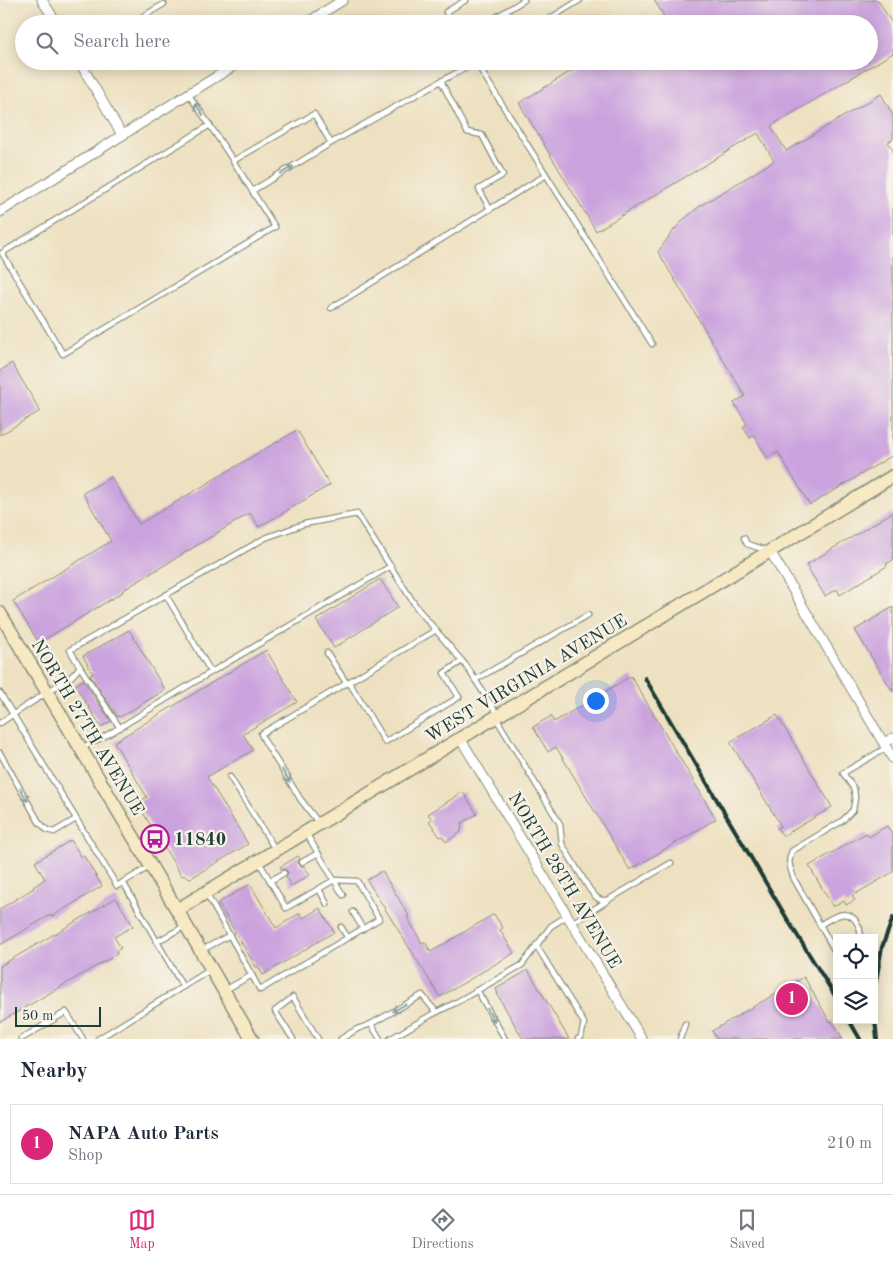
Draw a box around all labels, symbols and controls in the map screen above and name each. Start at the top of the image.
search box [15,15,878,70]
icon: search [33,29,61,57]
text: Search here [73,33,170,52]
one-way arrow [194,102,204,116]
one-way arrow [279,164,293,174]
street label: WEST VIRGINIA AVENUE [423,611,631,746]
street label: NORTH 27TH AVENUE [27,636,147,819]
your location [583,688,609,714]
one-way arrow [282,769,292,783]
one-way arrow [20,787,29,802]
street label: NORTH 28TH AVENUE [504,789,624,972]
bus stop icon: 11840 [140,824,170,854]
place label: 11840 [174,831,226,849]
map controls [833,934,878,1024]
button: locate [833,934,878,979]
button: layers [833,979,878,1024]
pin: 1 [776,980,808,1018]
one-way arrow [393,1003,407,1013]
scale bar [15,1004,101,1027]
one-way arrow [486,1007,496,1022]
text: 50 m [22,1009,53,1023]
text: Nearby [20,1061,88,1082]
text: NAPA Auto Parts [68,1125,219,1144]
text: 1 [32,1136,42,1152]
text: 210 m [827,1136,872,1152]
text: Shop [68,1148,103,1164]
tab: Map [128,1206,156,1253]
tab: Directions [412,1206,474,1253]
tab: Saved [729,1206,765,1253]

